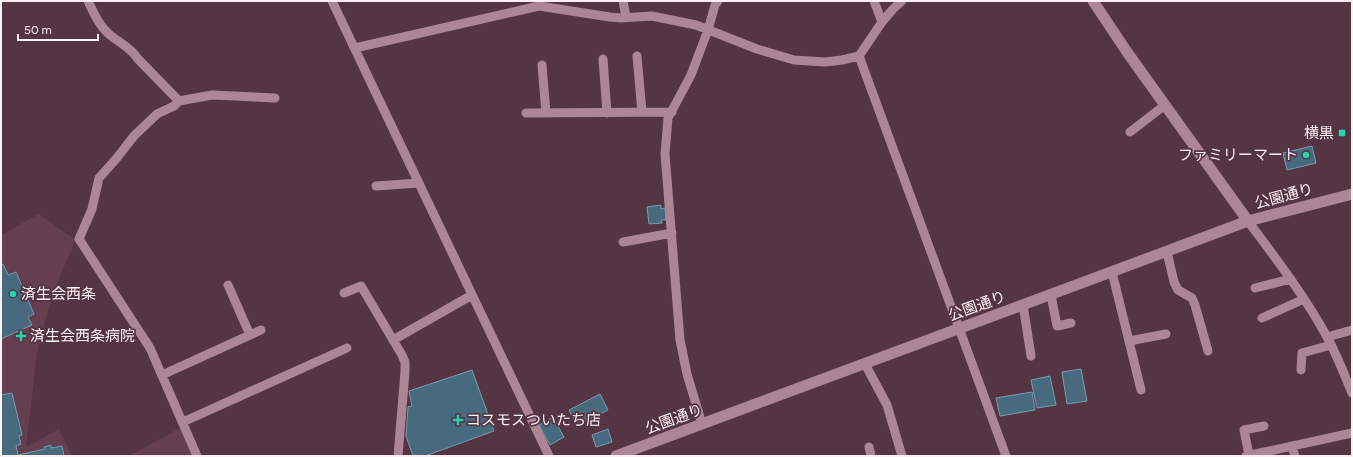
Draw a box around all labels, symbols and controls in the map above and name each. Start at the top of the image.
scale bar [18,16,98,42]
text: 50 m [24,23,52,37]
place label: 横黒 [1304,124,1334,142]
marker: 横黒 [1337,128,1347,138]
place label: ファミリーマート [1178,146,1298,164]
marker: ファミリーマート [1301,150,1311,160]
street label: 公園通り [1253,180,1315,212]
place label: 済生会西条 [21,285,96,303]
street label: 公園通り [946,287,1008,325]
marker: 済生会西条 [8,289,18,299]
place label: 済生会西条病院 [30,327,135,345]
marker: 済生会西条病院 [15,330,27,342]
street label: 公園通り [643,400,705,438]
place label: コスモスついたち店 [466,411,601,429]
marker: コスモスついたち店 [453,415,463,425]

